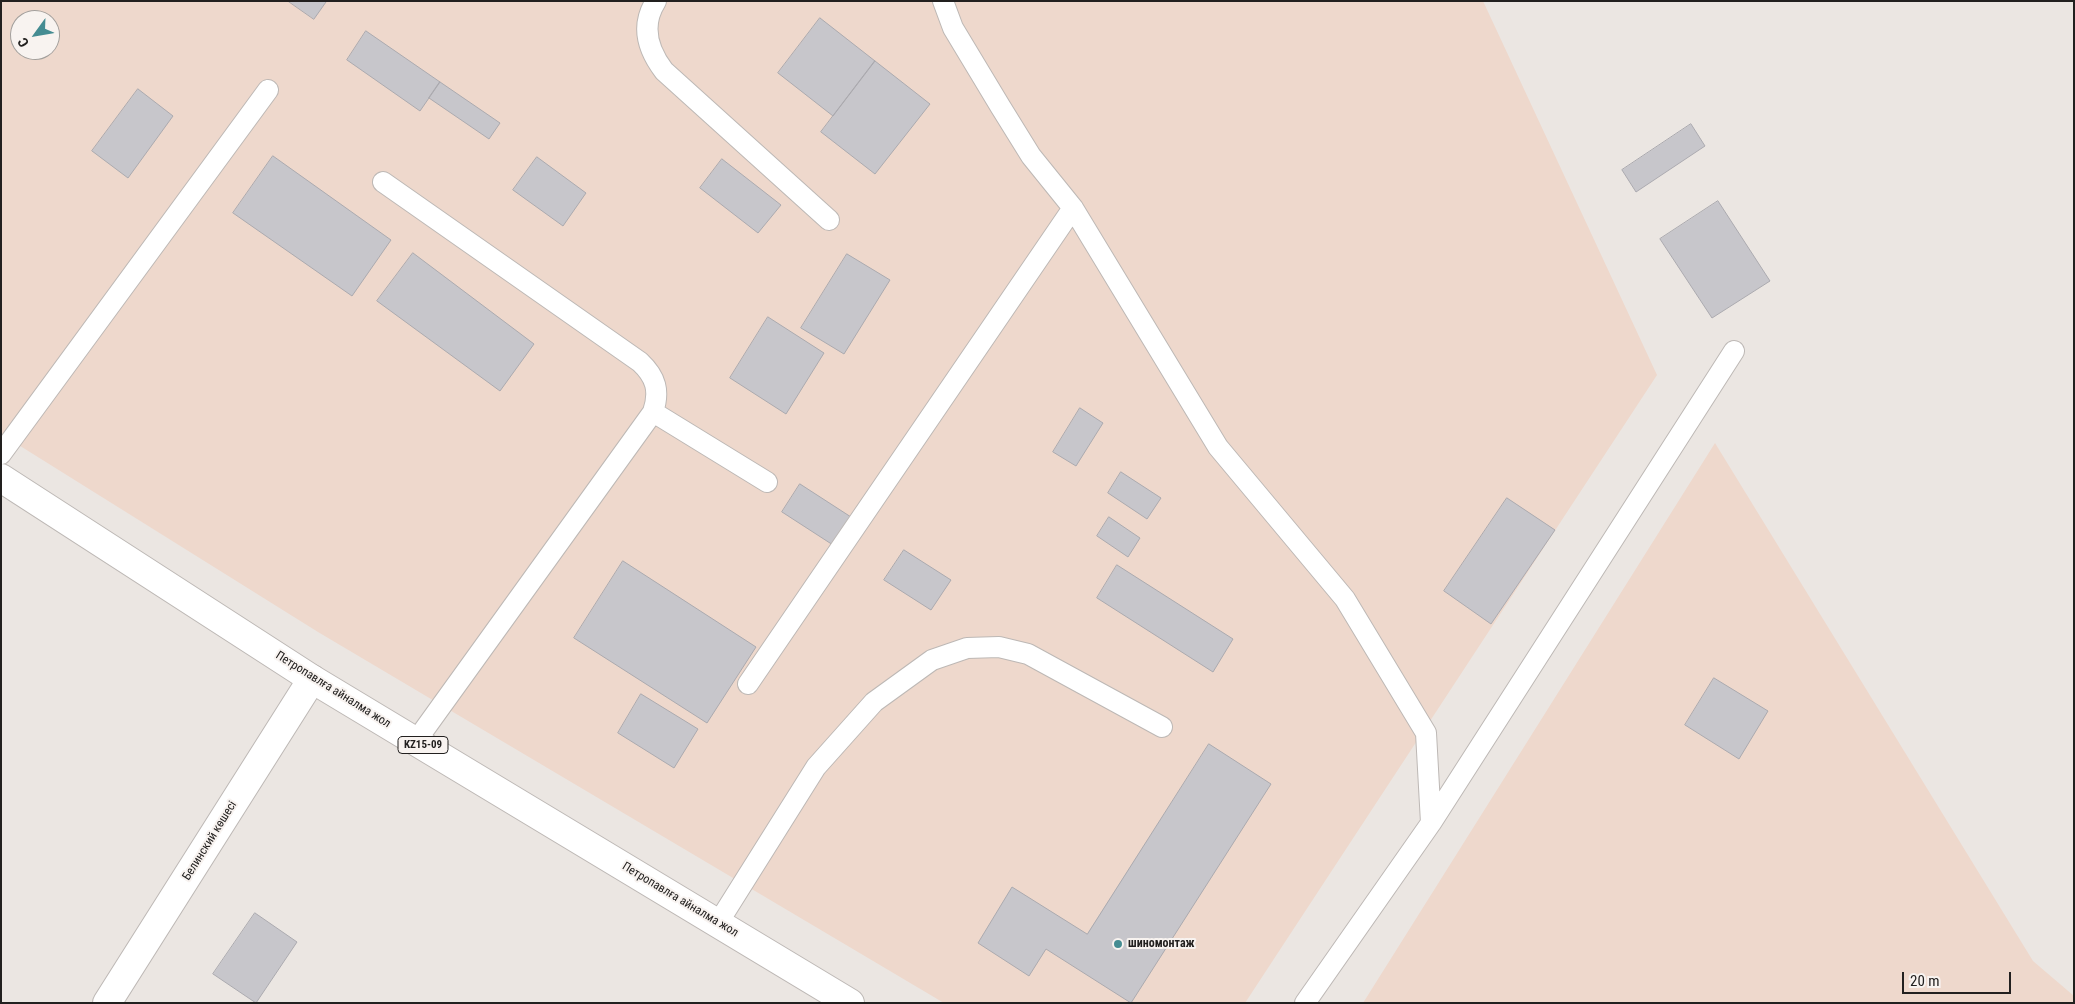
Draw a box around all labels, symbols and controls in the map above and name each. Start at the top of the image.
north arrow [10,10,60,60]
text: С [14,35,32,50]
street label: Петропавлға айналма жол [273,649,393,731]
road number: KZ15-09 [398,736,448,754]
street label: Белинский көшесі [180,799,240,883]
street label: Петропавлға айналма жол [619,860,741,940]
place label: шиномонтаж [1128,937,1195,951]
marker: шиномонтаж [1112,938,1124,950]
scale bar [1905,962,2014,994]
text: 20 m [1910,972,1940,990]

